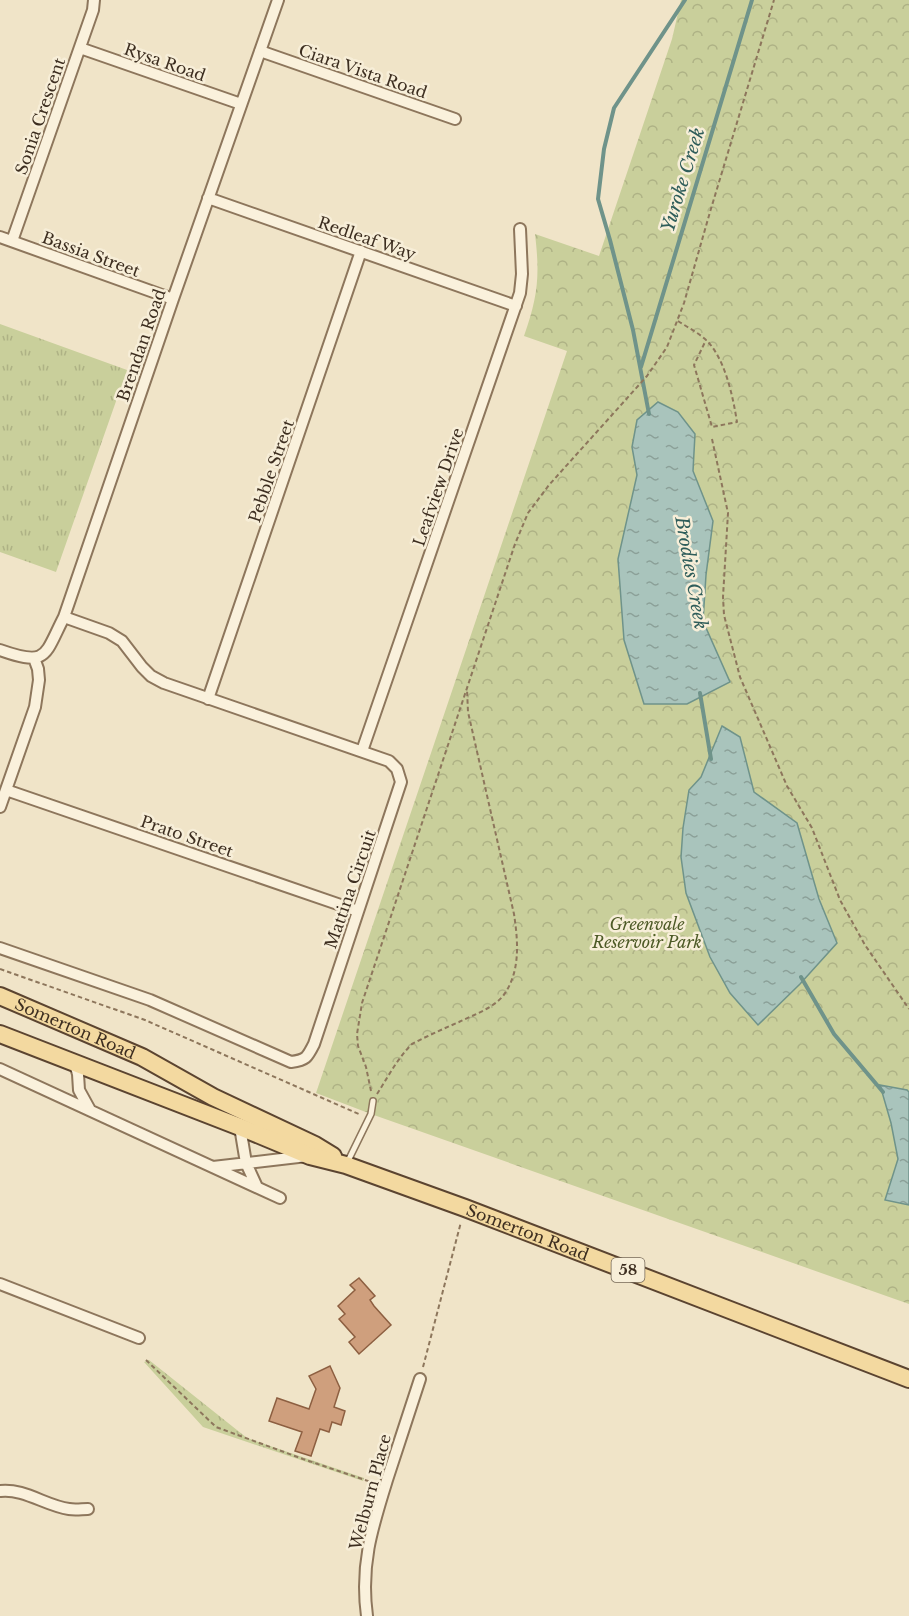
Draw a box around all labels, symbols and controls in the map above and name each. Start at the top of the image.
street label: Rysa Road [121,39,209,85]
street label: Ciara Vista Road [296,40,430,102]
street label: Sonia Crescent [11,55,69,177]
water label: Yuroke Creek [657,125,709,235]
street label: Redleaf Way [315,212,419,264]
street label: Bassia Street [39,227,143,281]
street label: Brendan Road [112,286,170,404]
street label: Pebble Street [244,417,298,525]
street label: Leafview Drive [408,425,468,549]
water label: Brodies Creek [670,514,712,631]
street label: Prato Street [138,811,236,861]
street label: Mattina Circuit [320,827,380,951]
park label: Greenvale Reservoir Park [591,914,702,952]
street label: Somerton Road [12,994,139,1063]
street label: Somerton Road [464,1200,592,1265]
road number: 58 [612,1258,644,1282]
street label: Welburn Place [345,1432,395,1553]

